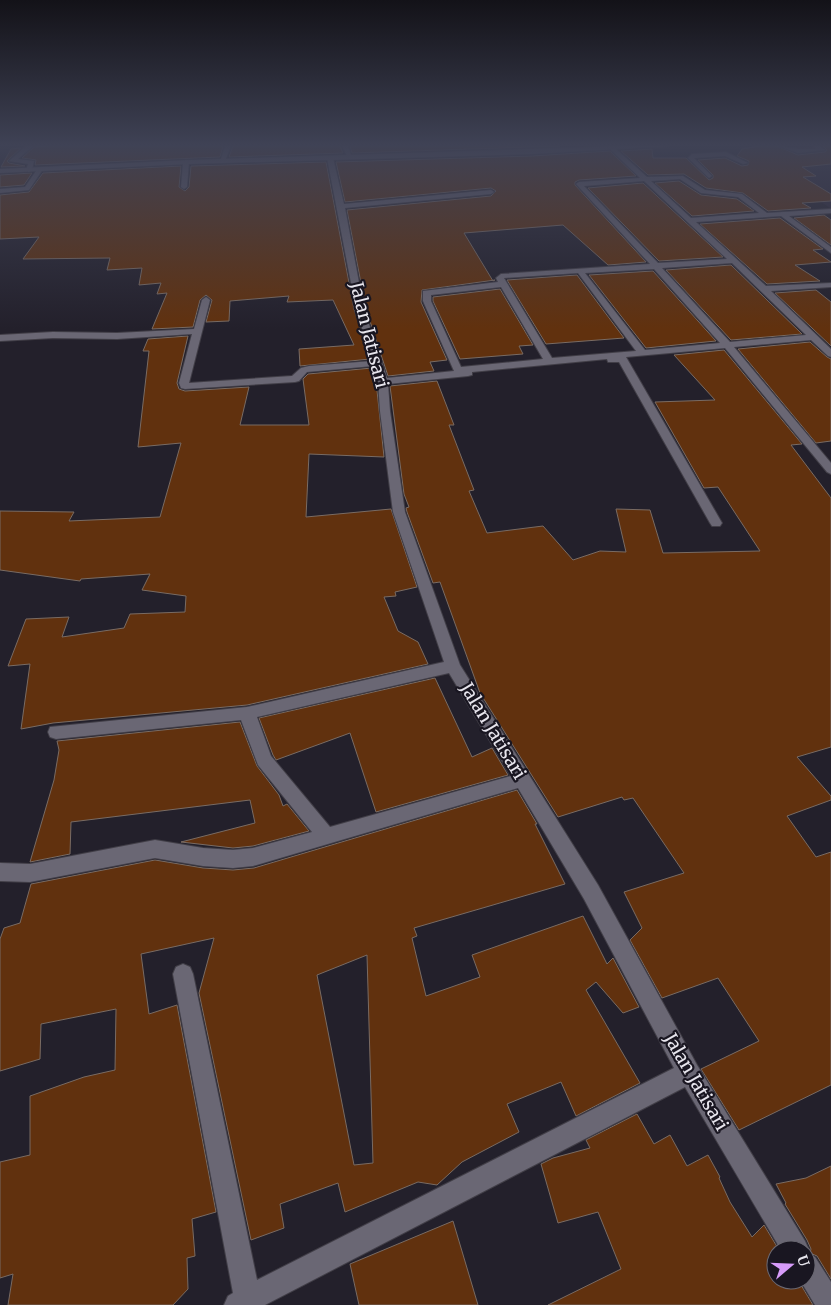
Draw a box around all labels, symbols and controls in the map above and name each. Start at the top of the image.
street label: Jalan Jatisari [345,278,394,391]
street label: Jalan Jatisari [455,677,531,783]
street label: Jalan Jatisari [659,1028,734,1135]
north arrow [766,1240,816,1290]
text: U [793,1253,814,1269]

